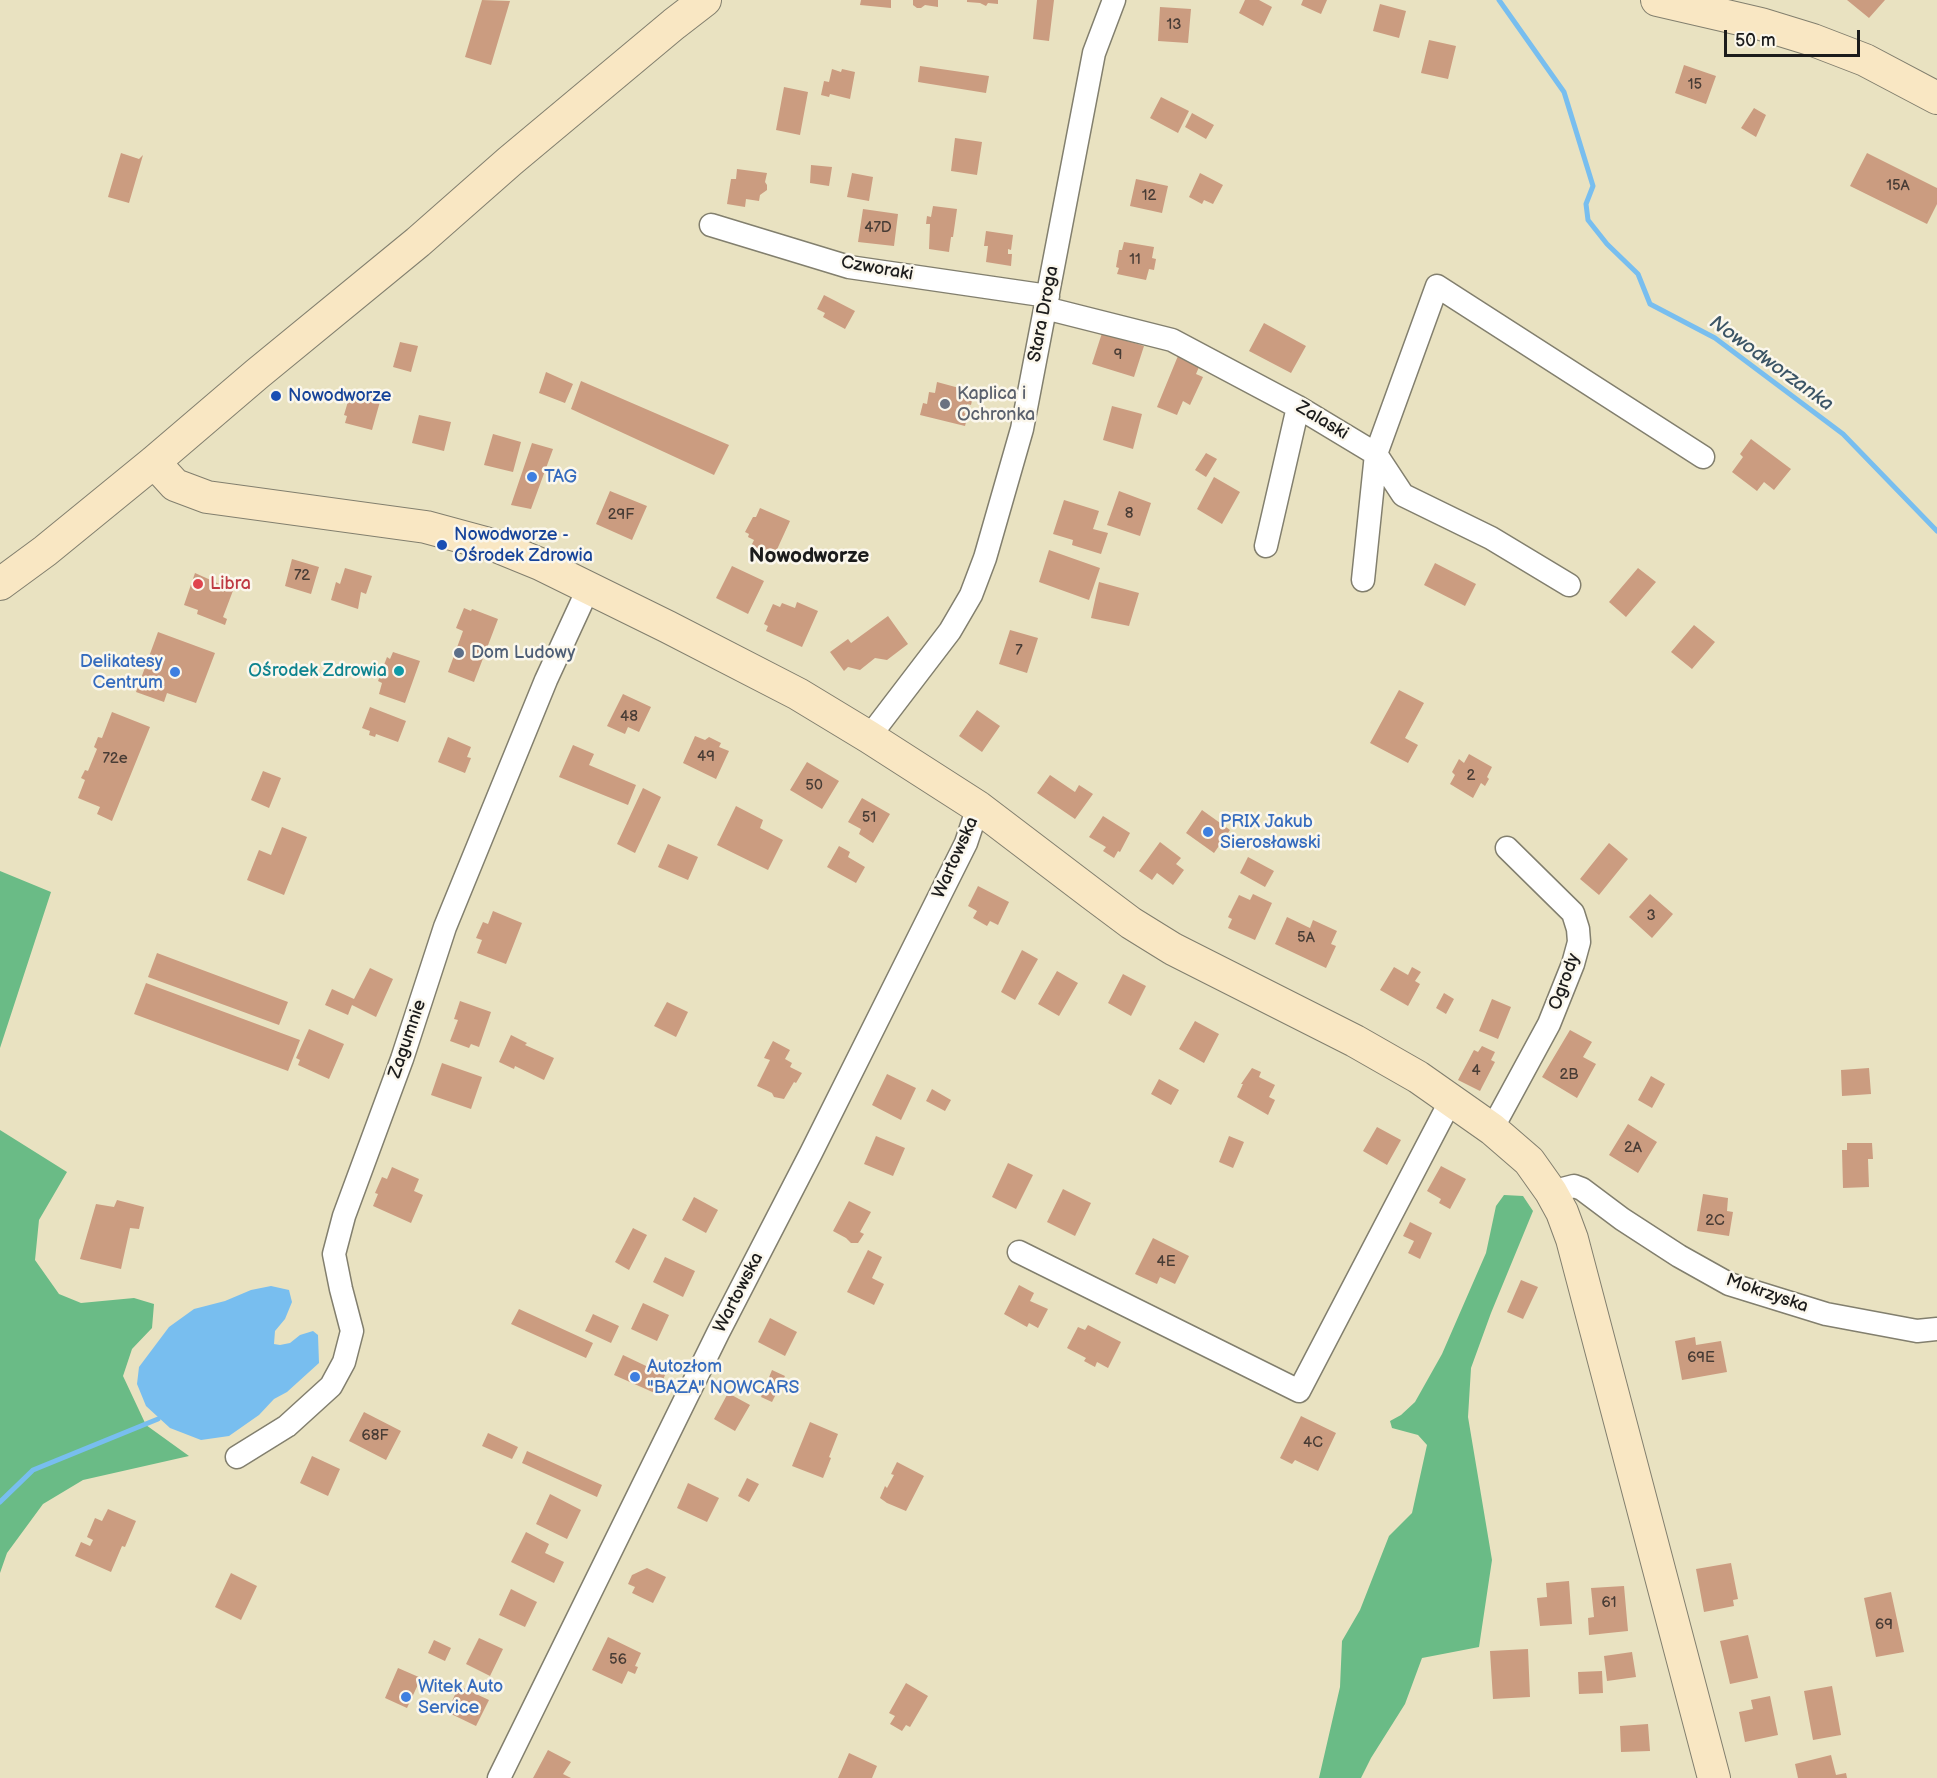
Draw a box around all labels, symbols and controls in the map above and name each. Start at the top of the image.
house number: 13 [1166,16,1182,34]
scale bar [1727,18,1864,56]
text: 50 m [1735,30,1776,51]
house number: 15 [1688,76,1702,94]
house number: 15A [1886,177,1910,195]
house number: 12 [1142,187,1156,205]
house number: 47D [864,219,892,237]
house number: 11 [1129,251,1141,269]
street label: Czworaki [839,252,915,286]
street label: Stara Droga [1024,264,1064,364]
water label: Nowodworzanka [1704,311,1838,417]
house number: 9 [1114,346,1122,364]
place label: Kaplica i Ochronka [957,383,1035,426]
place label: Nowodworze [288,385,391,407]
marker: Nowodworze [269,389,283,403]
marker: Kaplica i Ochronka [938,397,952,411]
street label: Zalaski [1292,397,1352,445]
place label: TAG [544,466,577,488]
marker: TAG [525,470,539,484]
house number: 8 [1125,505,1133,523]
house number: 29F [608,506,634,524]
place label: Nowodworze - Ośrodek Zdrowia [454,524,593,566]
marker: Nowodworze - Ośrodek Zdrowia [435,538,449,552]
district label: Nowodworze [749,544,869,570]
house number: 72 [294,567,310,585]
place label: Libra [210,573,251,595]
marker: Libra [191,577,205,591]
place label: Dom Ludowy [471,642,575,664]
house number: 7 [1015,642,1023,660]
marker: Dom Ludowy [452,646,466,660]
place label: Delikatesy Centrum [80,651,163,694]
place label: Ośrodek Zdrowia [248,660,387,682]
marker: Ośrodek Zdrowia [392,664,406,678]
marker: Delikatesy Centrum [168,665,182,679]
house number: 48 [620,708,638,726]
house number: 49 [697,748,715,766]
house number: 72e [102,750,128,768]
house number: 2 [1467,767,1475,785]
house number: 50 [805,777,823,795]
house number: 51 [862,809,876,827]
place label: PRIX Jakub Sierosławski [1220,811,1321,854]
street label: Wartowska [928,814,984,902]
marker: PRIX Jakub Sierosławski [1201,825,1215,839]
house number: 3 [1646,907,1656,925]
house number: 5A [1297,929,1315,947]
street label: Ogrody [1545,951,1585,1013]
street label: Zagumnie [385,997,431,1081]
house number: 4 [1471,1062,1481,1080]
house number: 2B [1559,1066,1579,1084]
house number: 2A [1624,1139,1642,1157]
house number: 2C [1705,1212,1725,1230]
street label: Wartowska [710,1249,768,1337]
house number: 4E [1156,1253,1176,1271]
street label: Mokrzyska [1723,1270,1811,1318]
house number: 69E [1687,1349,1715,1367]
place label: Autozłom "BAZA" NOWCARS [647,1356,799,1398]
marker: Autozłom "BAZA" NOWCARS [628,1370,642,1384]
house number: 68F [362,1427,388,1445]
house number: 4C [1303,1434,1323,1452]
house number: 61 [1602,1594,1616,1612]
house number: 69 [1875,1616,1893,1634]
house number: 56 [609,1651,627,1669]
place label: Witek Auto Service [418,1676,503,1718]
marker: Witek Auto Service [399,1690,413,1704]

